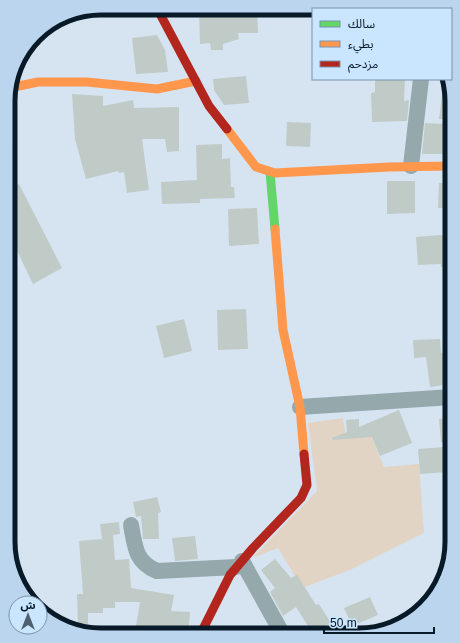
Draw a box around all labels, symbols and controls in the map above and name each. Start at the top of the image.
legend [312,8,452,80]
text: سالك [348,17,375,31]
text: بطيء [348,37,374,54]
text: مزدحم [348,57,378,73]
north arrow [8,595,48,635]
text: ش [20,599,36,612]
scale bar [324,609,434,635]
text: 50 m [330,616,357,630]

